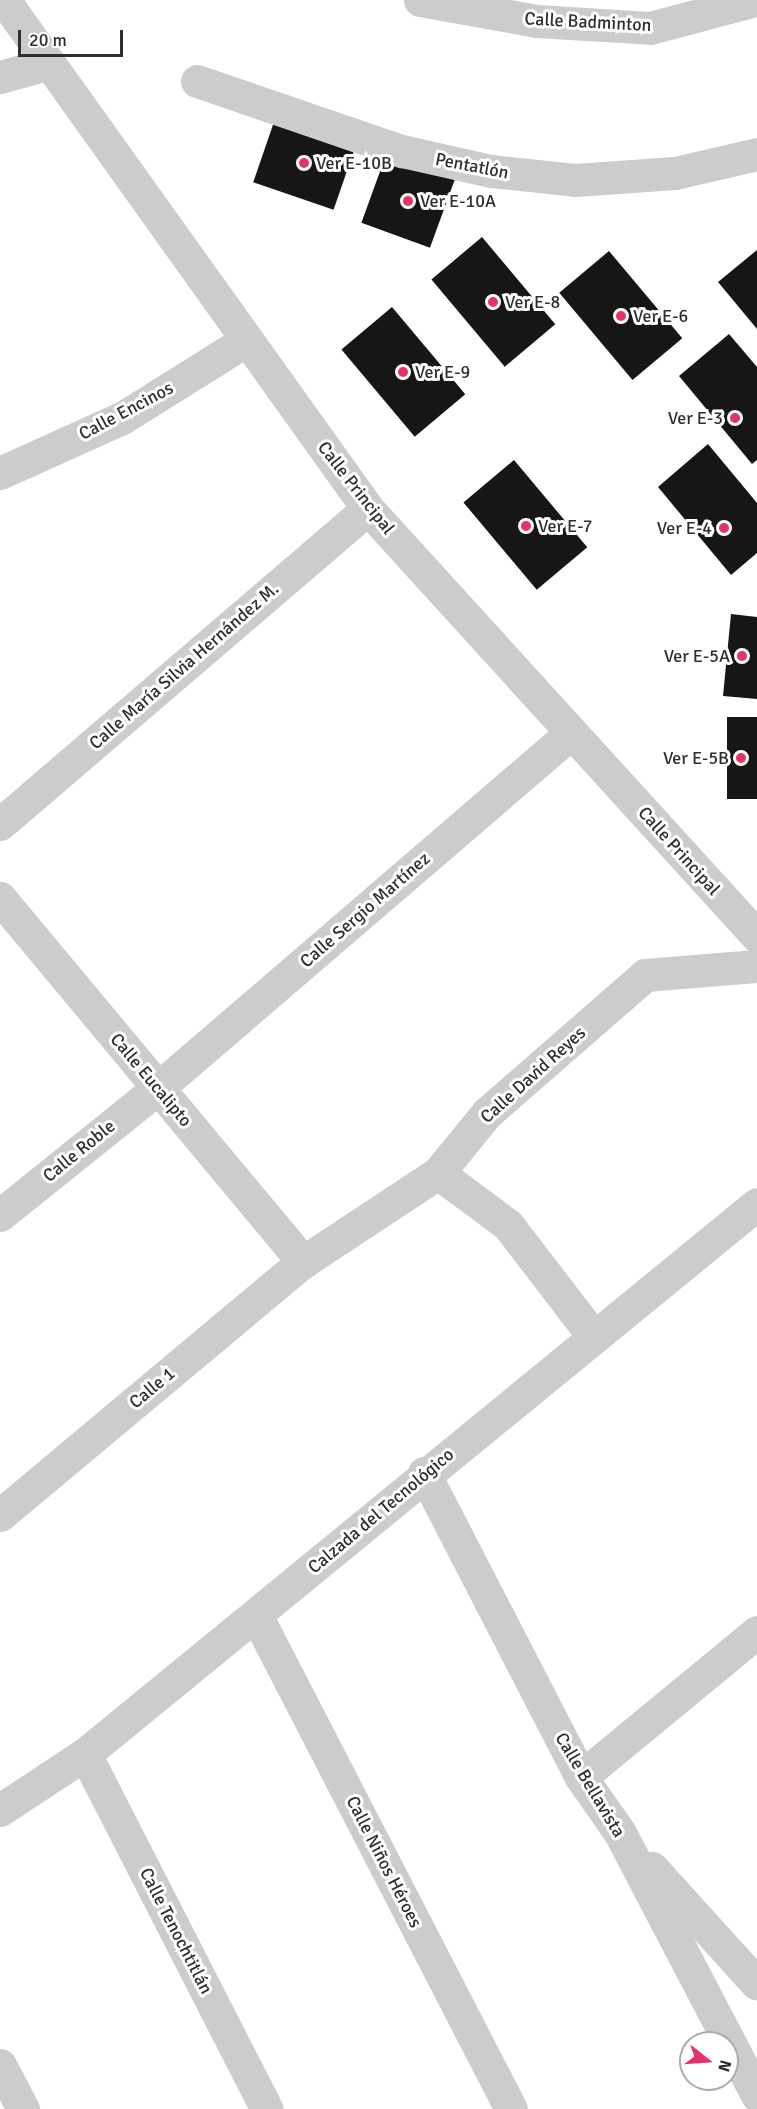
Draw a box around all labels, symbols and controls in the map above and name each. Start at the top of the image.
street label: Calle Badminton [524,8,652,36]
scale bar [21,18,126,56]
text: 20 m [29,29,67,51]
street label: Pentatlón [433,148,511,184]
place label: Ver E-10B [316,152,392,174]
marker: Ver E-10B [297,156,311,170]
place label: Ver E-10A [420,190,496,212]
marker: Ver E-10A [401,194,415,208]
place label: Ver E-8 [505,291,560,313]
marker: Ver E-8 [486,295,500,309]
place label: Ver E-6 [633,305,688,327]
marker: Ver E-6 [614,309,628,323]
place label: Ver E-9 [415,361,470,383]
marker: Ver E-9 [396,365,410,379]
street label: Calle Encinos [75,377,177,445]
place label: Ver E-3 [668,407,723,429]
marker: Ver E-3 [728,411,742,425]
street label: Calle Principal [313,437,399,539]
place label: Ver E-7 [538,515,592,537]
place label: Ver E-4 [657,517,712,539]
marker: Ver E-7 [519,519,533,533]
marker: Ver E-4 [717,521,731,535]
street label: Calle María Silvia Hernández M. [85,578,283,754]
place label: Ver E-5A [664,645,730,667]
marker: Ver E-5A [735,649,749,663]
place label: Ver E-5B [663,747,729,769]
marker: Ver E-5B [734,751,748,765]
street label: Calle Principal [633,802,725,900]
street label: Calle Sergio Martínez [296,848,434,972]
street label: Calle David Reyes [476,1022,590,1128]
street label: Calle Eucalipto [106,1029,196,1131]
street label: Calle Roble [39,1115,119,1187]
street label: Calle 1 [125,1363,179,1413]
street label: Calzada del Tecnológico [304,1444,458,1578]
street label: Calle Bellavista [550,1729,630,1841]
street label: Calle Niños Héroes [342,1793,426,1931]
street label: Calle Tenochtitlán [135,1864,217,1998]
north arrow [679,2031,739,2091]
text: N [713,2057,735,2074]

